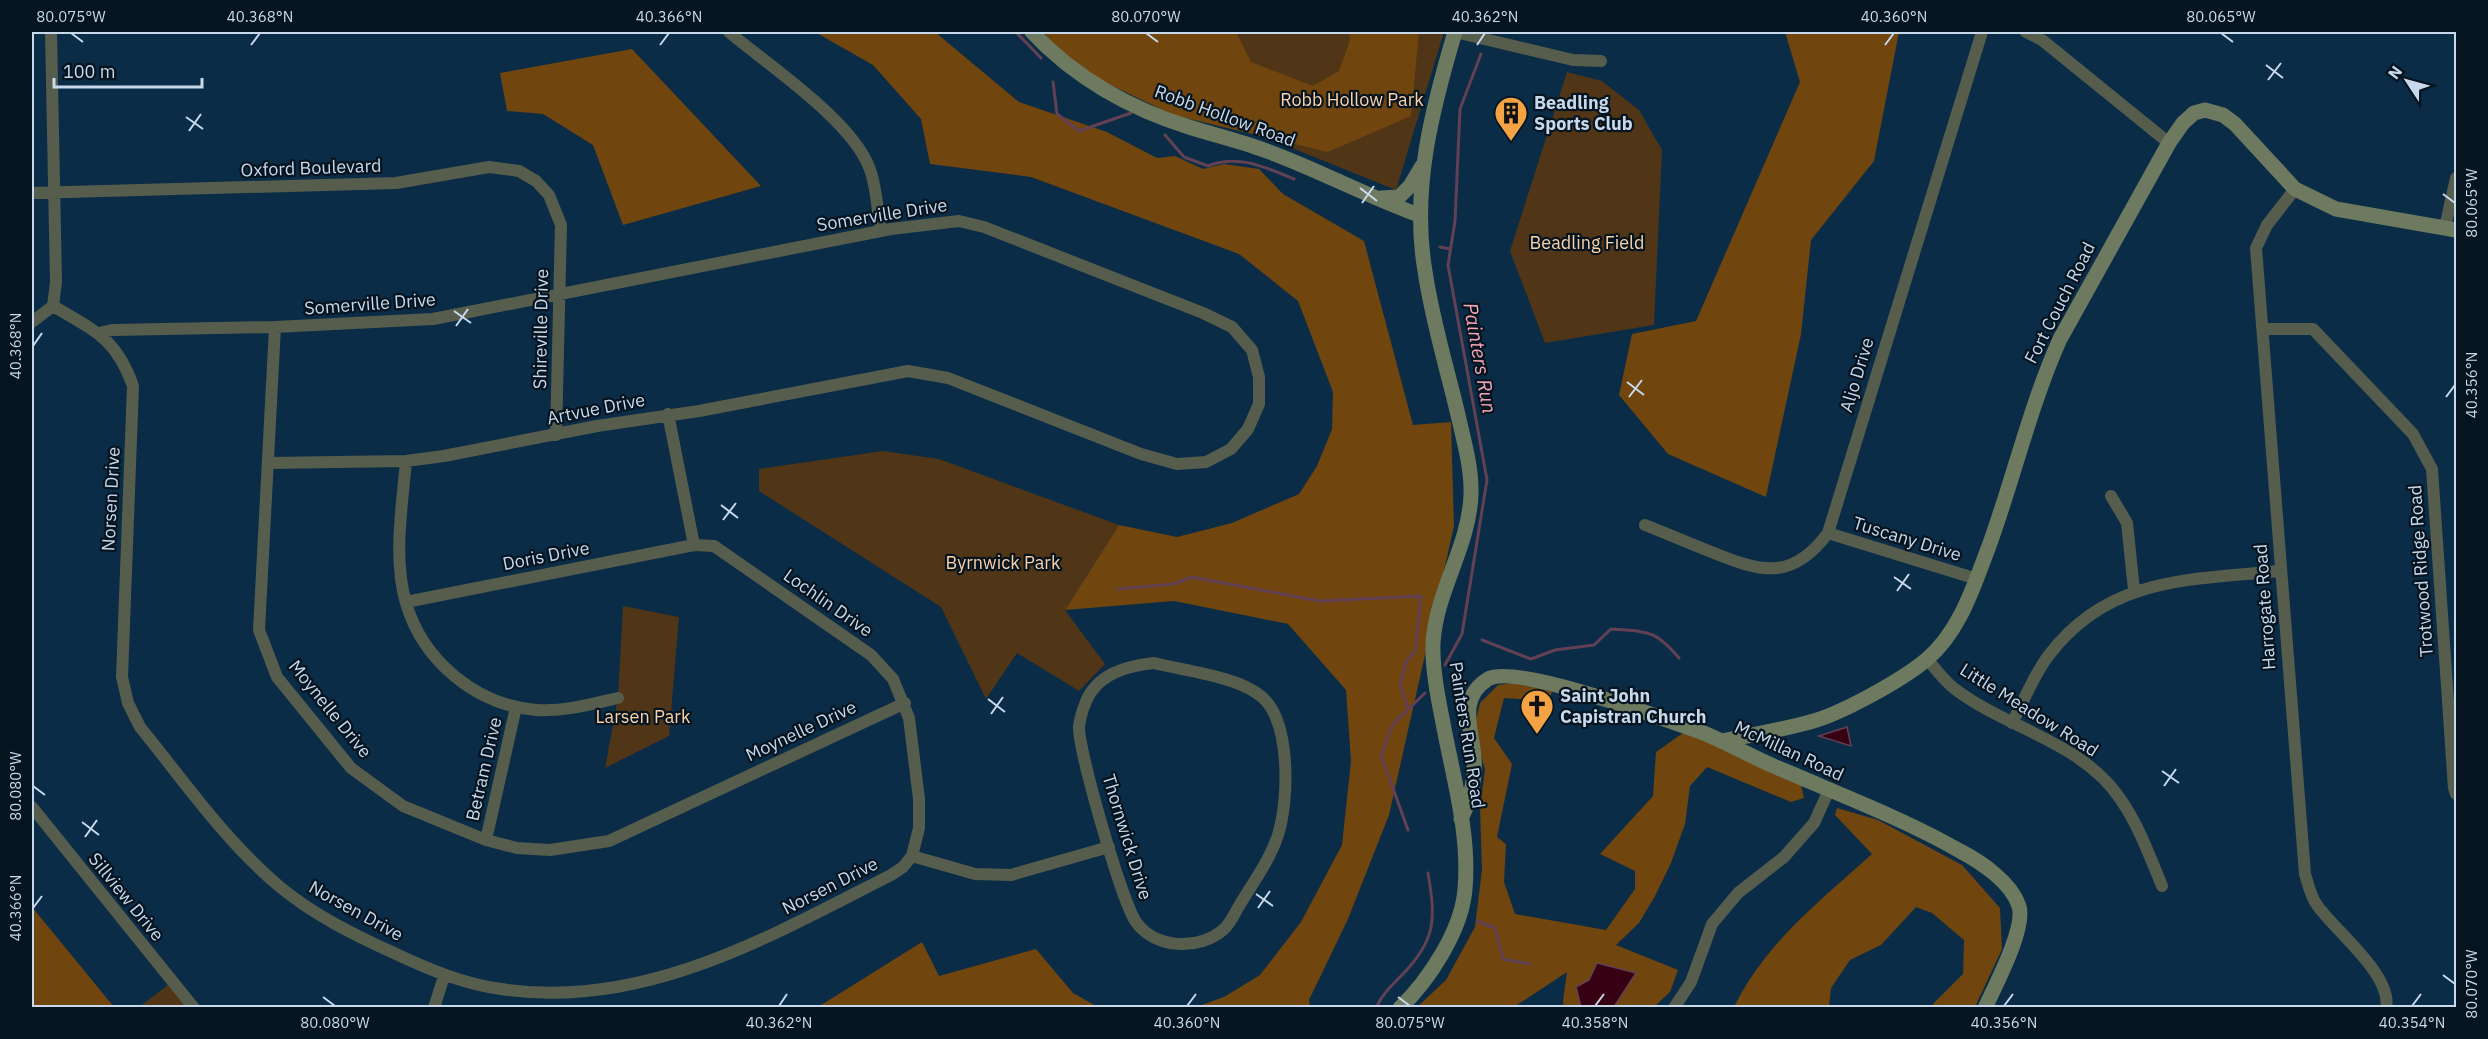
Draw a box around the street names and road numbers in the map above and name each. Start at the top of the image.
street label: Robb Hollow Road [1152,79,1299,152]
street label: Oxford Boulevard [240,154,382,181]
street label: Somerville Drive [815,193,949,236]
street label: Fort Couch Road [2019,238,2100,367]
street label: Shireville Drive [528,268,553,389]
street label: Somerville Drive [303,287,437,320]
street label: Aljo Drive [1834,335,1879,415]
street label: Artvue Drive [545,388,647,429]
street label: Norsen Drive [96,446,125,552]
street label: Trotwood Ridge Road [2403,484,2438,658]
street label: Tuscany Drive [1850,511,1964,566]
street label: Doris Drive [500,536,591,575]
street label: Harrogate Road [2249,543,2280,671]
street label: Lochlin Drive [779,563,878,642]
street label: Moynelle Drive [284,655,377,762]
street label: Little Meadow Road [1956,658,2103,761]
street label: Painters Run Road [1445,660,1490,810]
street label: Moynelle Drive [742,695,860,766]
street label: Betram Drive [460,715,507,823]
street label: McMillan Road [1731,715,1848,786]
street label: Thornwick Drive [1097,771,1158,903]
street label: Sillview Drive [84,848,169,946]
street label: Norsen Drive [778,852,882,919]
street label: Norsen Drive [305,875,408,946]

